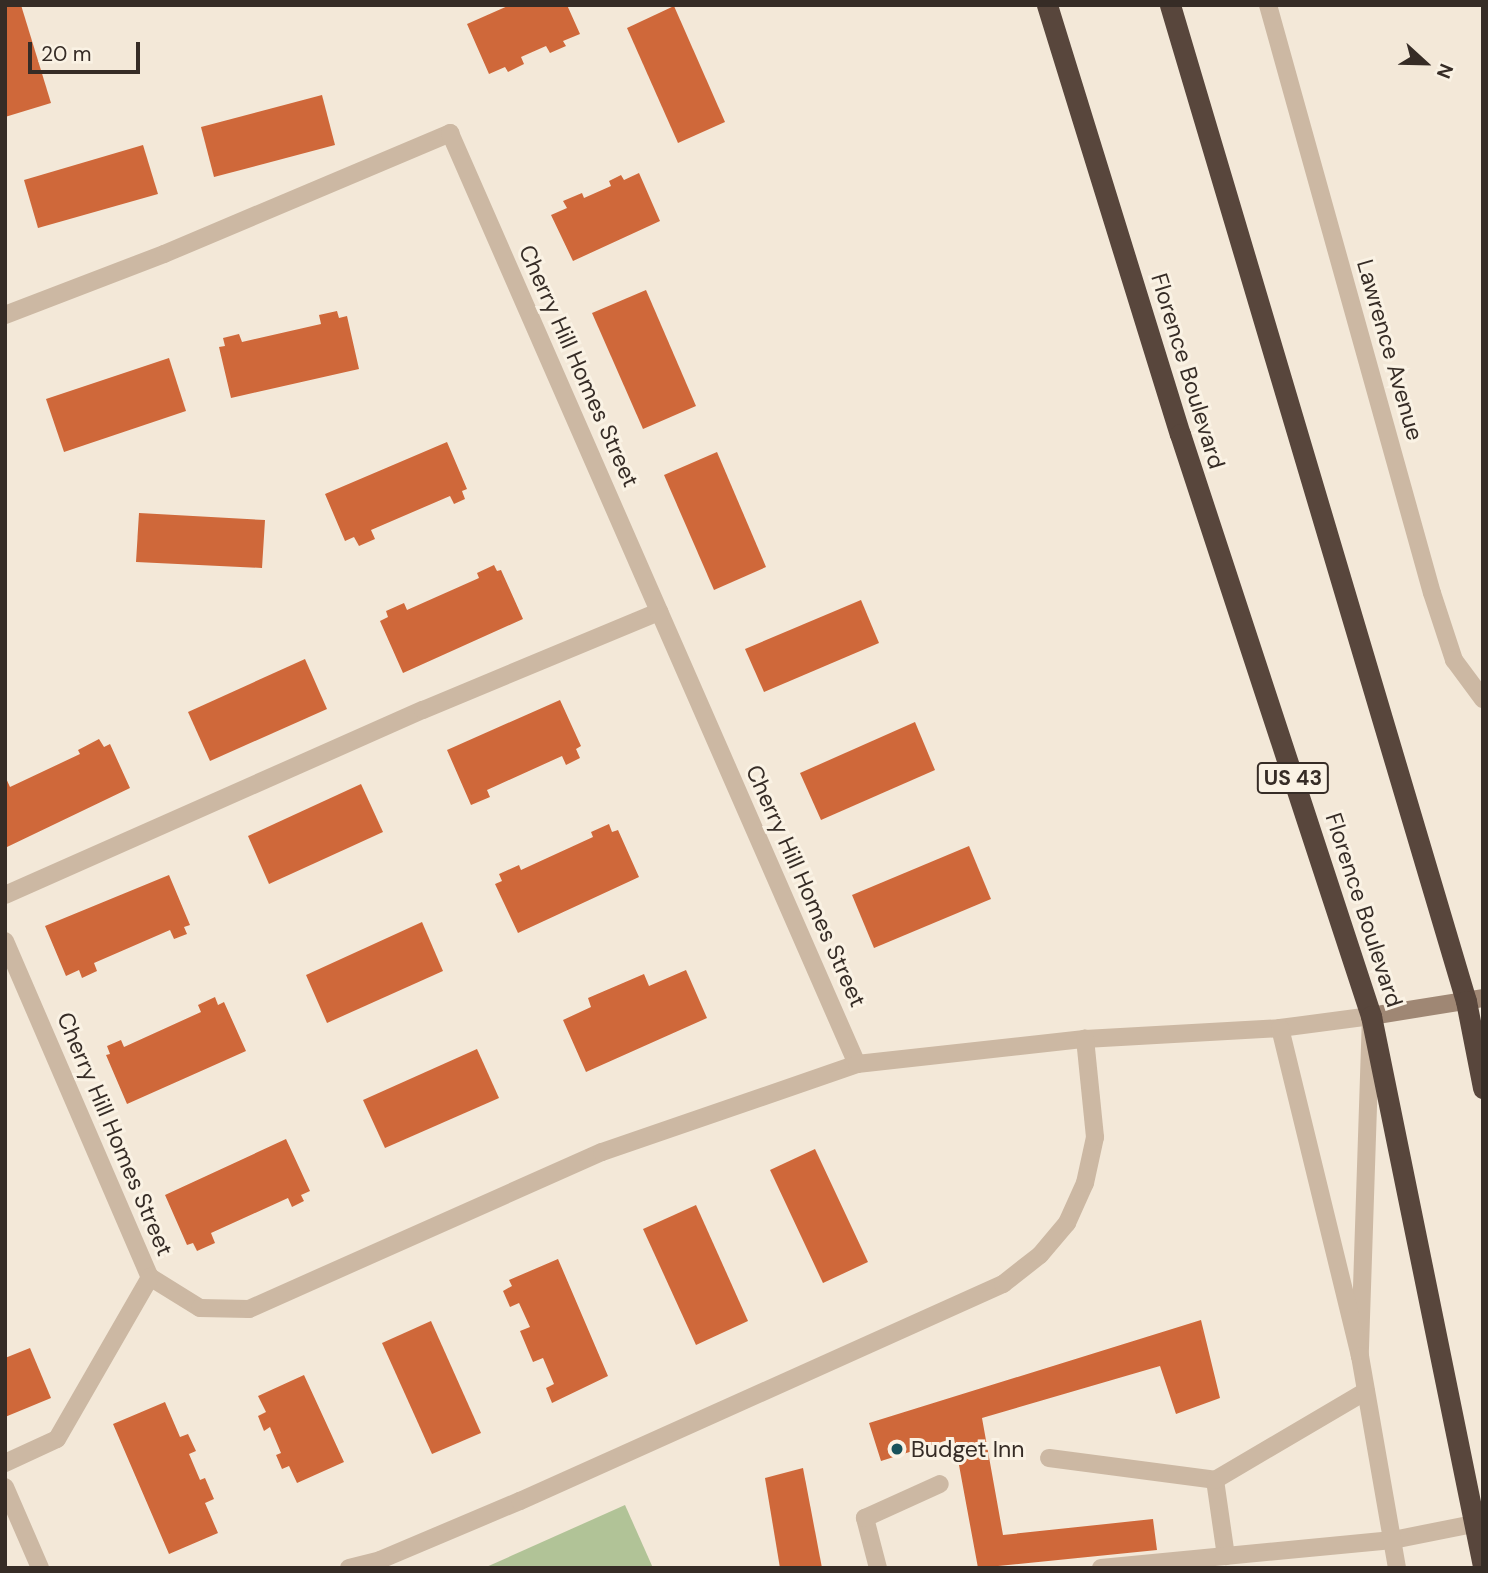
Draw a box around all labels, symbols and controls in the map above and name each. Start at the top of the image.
scale bar [32,28,144,72]
north arrow [1390,28,1460,98]
text: 20 m [41,40,92,68]
text: N [1431,60,1459,82]
street label: Cherry Hill Homes Street [513,241,645,491]
street label: Lawrence Avenue [1351,256,1429,444]
street label: Florence Boulevard [1145,270,1231,472]
road number: US 43 [1256,760,1330,796]
street label: Cherry Hill Homes Street [740,761,872,1011]
street label: Florence Boulevard [1320,809,1408,1011]
street label: Cherry Hill Homes Street [51,1008,179,1260]
place label: Budget Inn [911,1435,1024,1463]
marker: Budget Inn [889,1441,905,1457]

